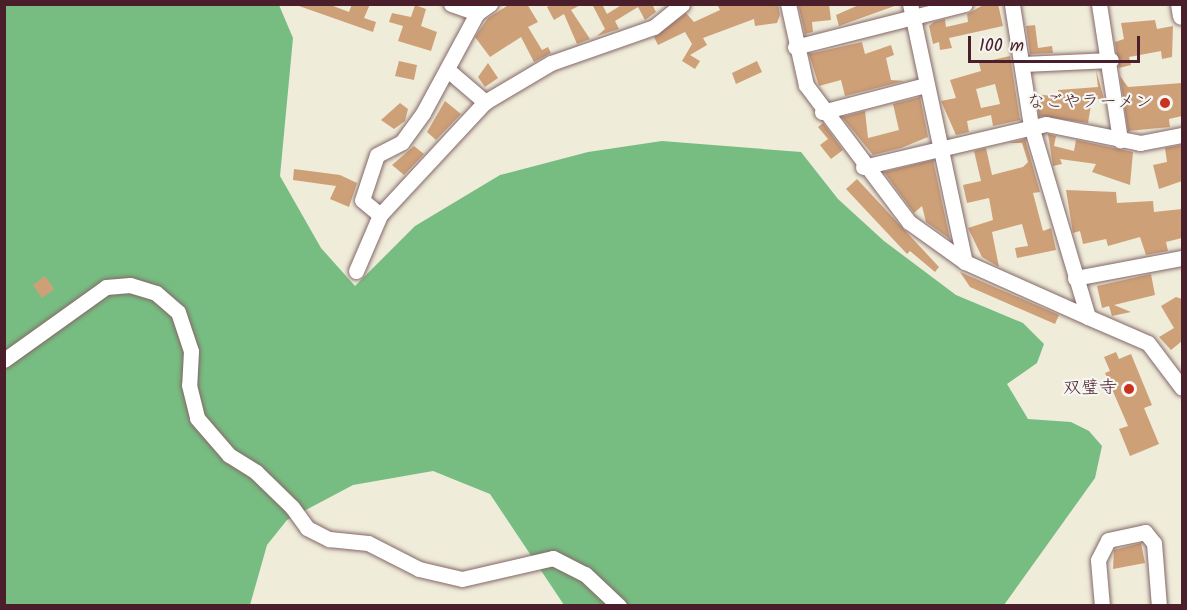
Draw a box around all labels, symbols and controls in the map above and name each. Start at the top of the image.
scale bar [971,24,1144,62]
text: 100 m [979,32,1024,61]
place label: なごやラーメン [1027,92,1153,114]
marker: なごやラーメン [1158,96,1172,110]
place label: 双璧寺 [1063,378,1117,400]
marker: 双璧寺 [1122,382,1136,396]

